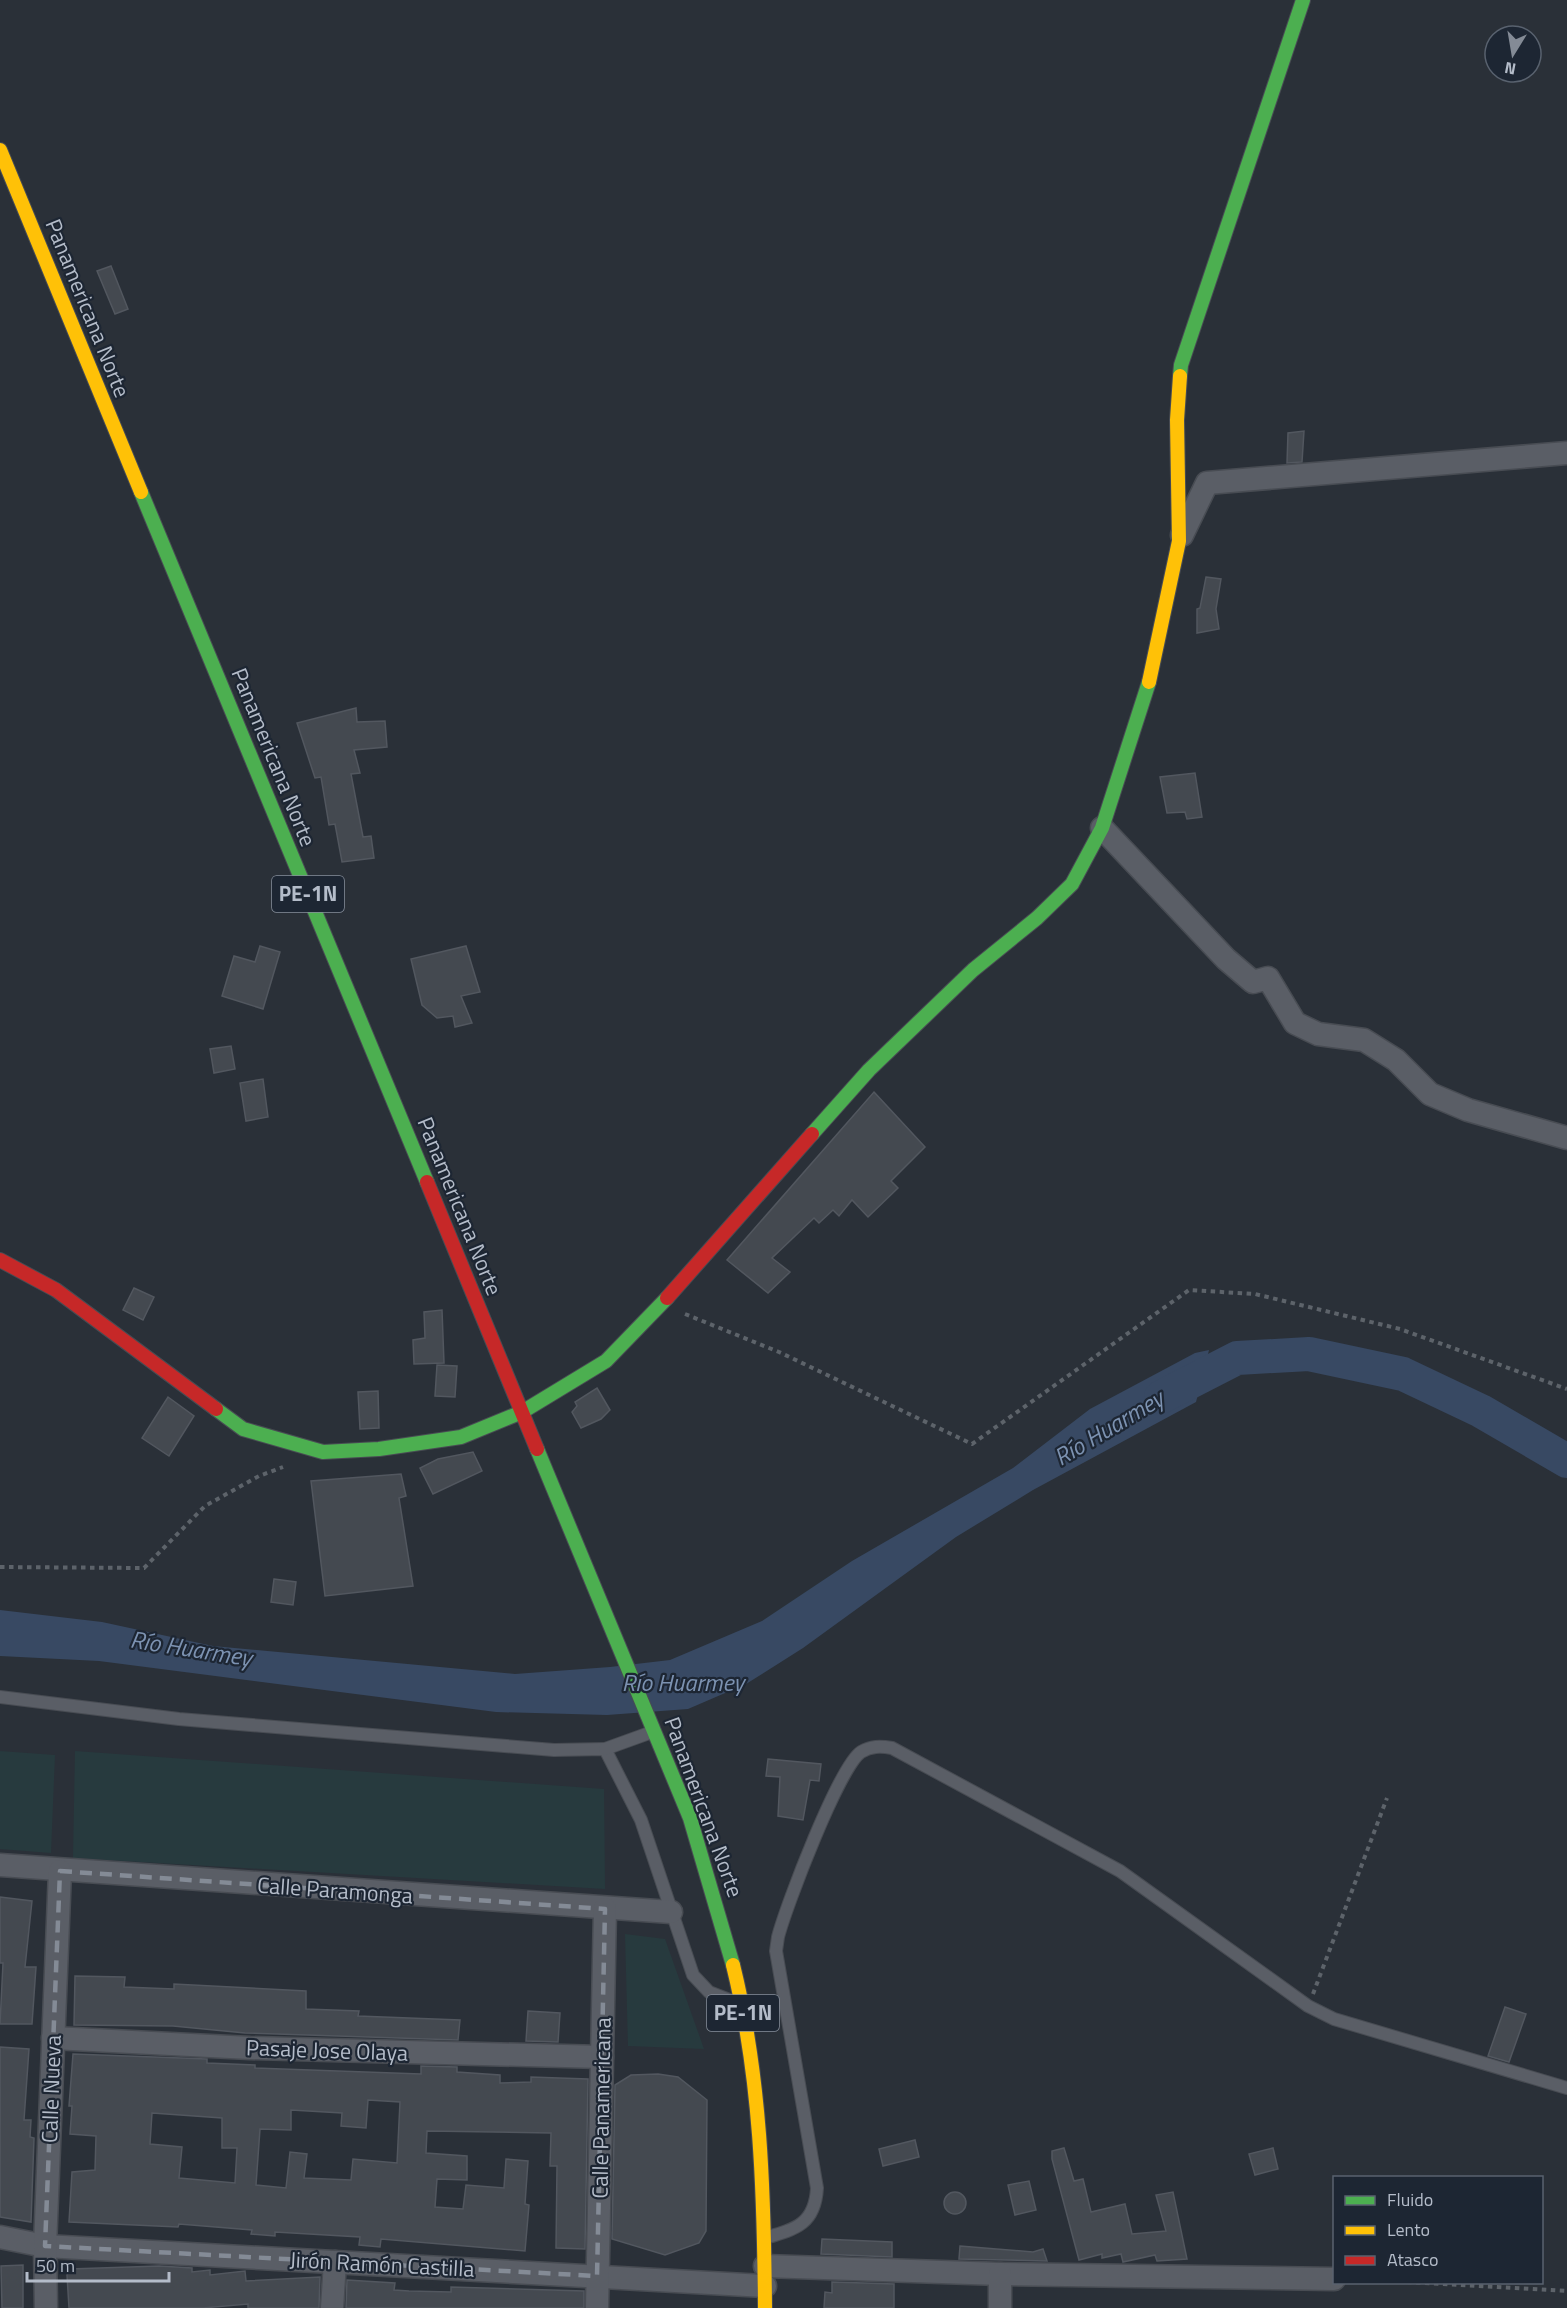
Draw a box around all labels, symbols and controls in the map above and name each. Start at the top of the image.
north arrow [1483,24,1543,84]
text: N [1502,56,1518,82]
street label: Panamericana Norte [37,214,139,402]
street label: Panamericana Norte [223,663,325,851]
road number: PE-1N [272,876,344,912]
street label: Panamericana Norte [409,1112,511,1300]
water label: Río Huarmey [1047,1379,1173,1474]
water label: Río Huarmey [128,1621,258,1676]
water label: Río Huarmey [622,1664,747,1700]
street label: Panamericana Norte [656,1712,752,1902]
street label: Calle Paramonga [256,1868,414,1912]
road number: PE-1N [707,1995,779,2031]
street label: Calle Panamericana [582,2017,620,2199]
street label: Pasaje Jose Olaya [245,2030,409,2070]
street label: Calle Nueva [32,2034,70,2144]
legend [1333,2176,1543,2284]
text: Fluido [1387,2186,1433,2213]
text: Lento [1387,2216,1430,2243]
street label: Jirón Ramón Castilla [289,2242,475,2286]
scale bar [27,2245,170,2283]
text: Atasco [1387,2246,1438,2273]
text: 50 m [36,2252,75,2279]

